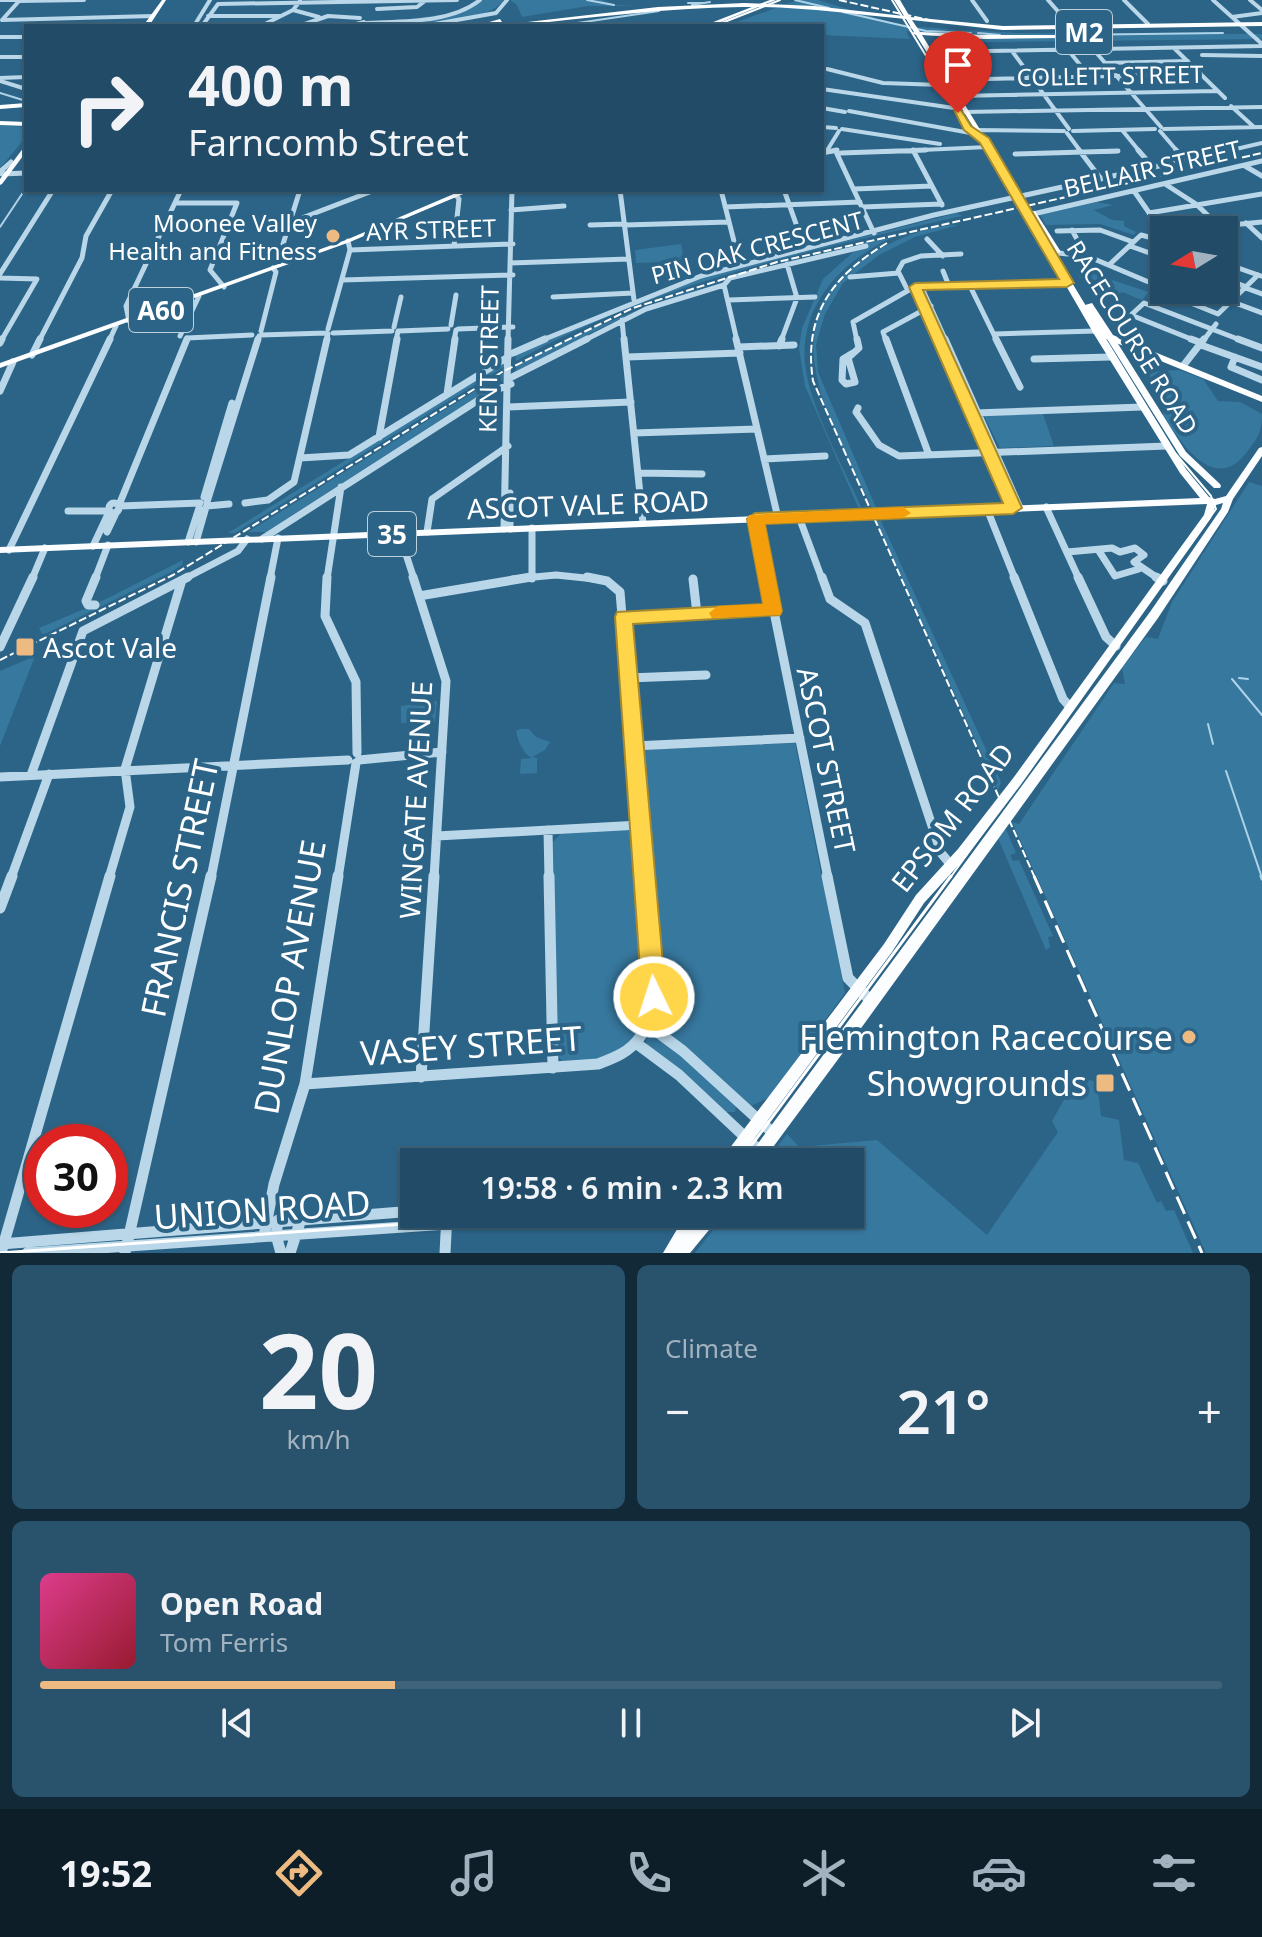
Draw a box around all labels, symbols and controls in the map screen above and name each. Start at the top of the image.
road number: M2 [1056,10,1112,54]
pin [924,31,992,113]
icon: arrive [936,43,980,87]
text: 400 m [188,46,353,122]
icon: right [56,56,160,160]
street label: COLLETT STREET [1016,57,1204,93]
text: Farncomb Street [188,118,469,167]
street label: BELLAIR STREET [1060,132,1244,204]
street label: PIN OAK CRESCENT [647,203,867,291]
place label: Moonee Valley Health and Fitness [108,206,318,267]
street label: AYR STREET [365,210,497,248]
north arrow [1150,216,1238,304]
map controls [1150,216,1238,304]
marker: Moonee Valley Health and Fitness [324,227,342,245]
street label: RACECOURSE ROAD [1060,234,1206,440]
street label: KENT STREET [470,284,506,433]
road number: A60 [129,288,193,332]
street label: ASCOT VALE ROAD [466,481,710,527]
road number: 35 [368,512,416,556]
place label: Ascot Vale [43,628,177,666]
marker: Ascot Vale [14,636,36,658]
street label: ASCOT STREET [789,663,865,857]
street label: WINGATE AVENUE [390,680,440,920]
street label: EPSOM ROAD [882,735,1022,899]
street label: FRANCIS STREET [129,755,229,1021]
street label: DUNLOP AVENUE [242,836,336,1118]
position arrow [612,955,696,1039]
street label: VASEY STREET [359,1014,583,1076]
place label: Flemington Racecourse [799,1014,1173,1060]
marker: Flemington Racecourse [1180,1028,1198,1046]
place label: Showgrounds [867,1060,1087,1106]
marker: Showgrounds [1094,1072,1116,1094]
speed limit sign: 30 [24,1124,128,1228]
text: 19:58 · 6 min · 2.3 km [481,1167,783,1208]
street label: UNION ROAD [152,1178,372,1240]
text: 20 [259,1298,378,1439]
text: Climate [665,1330,758,1366]
text: 21° [896,1370,991,1452]
text: − [665,1381,690,1441]
text: + [1197,1381,1222,1441]
text: km/h [287,1421,350,1457]
text: Open Road [160,1583,323,1624]
text: Tom Ferris [160,1624,288,1660]
icon: previous [215,1701,259,1745]
icon: pause [609,1701,653,1745]
icon: next [1003,1701,1047,1745]
icon: directions [271,1845,327,1901]
icon: music [446,1845,502,1901]
icon: phone [621,1845,677,1901]
icon: climate [796,1845,852,1901]
icon: car [971,1845,1027,1901]
icon: filters [1146,1845,1202,1901]
text: 19:52 [60,1849,152,1898]

